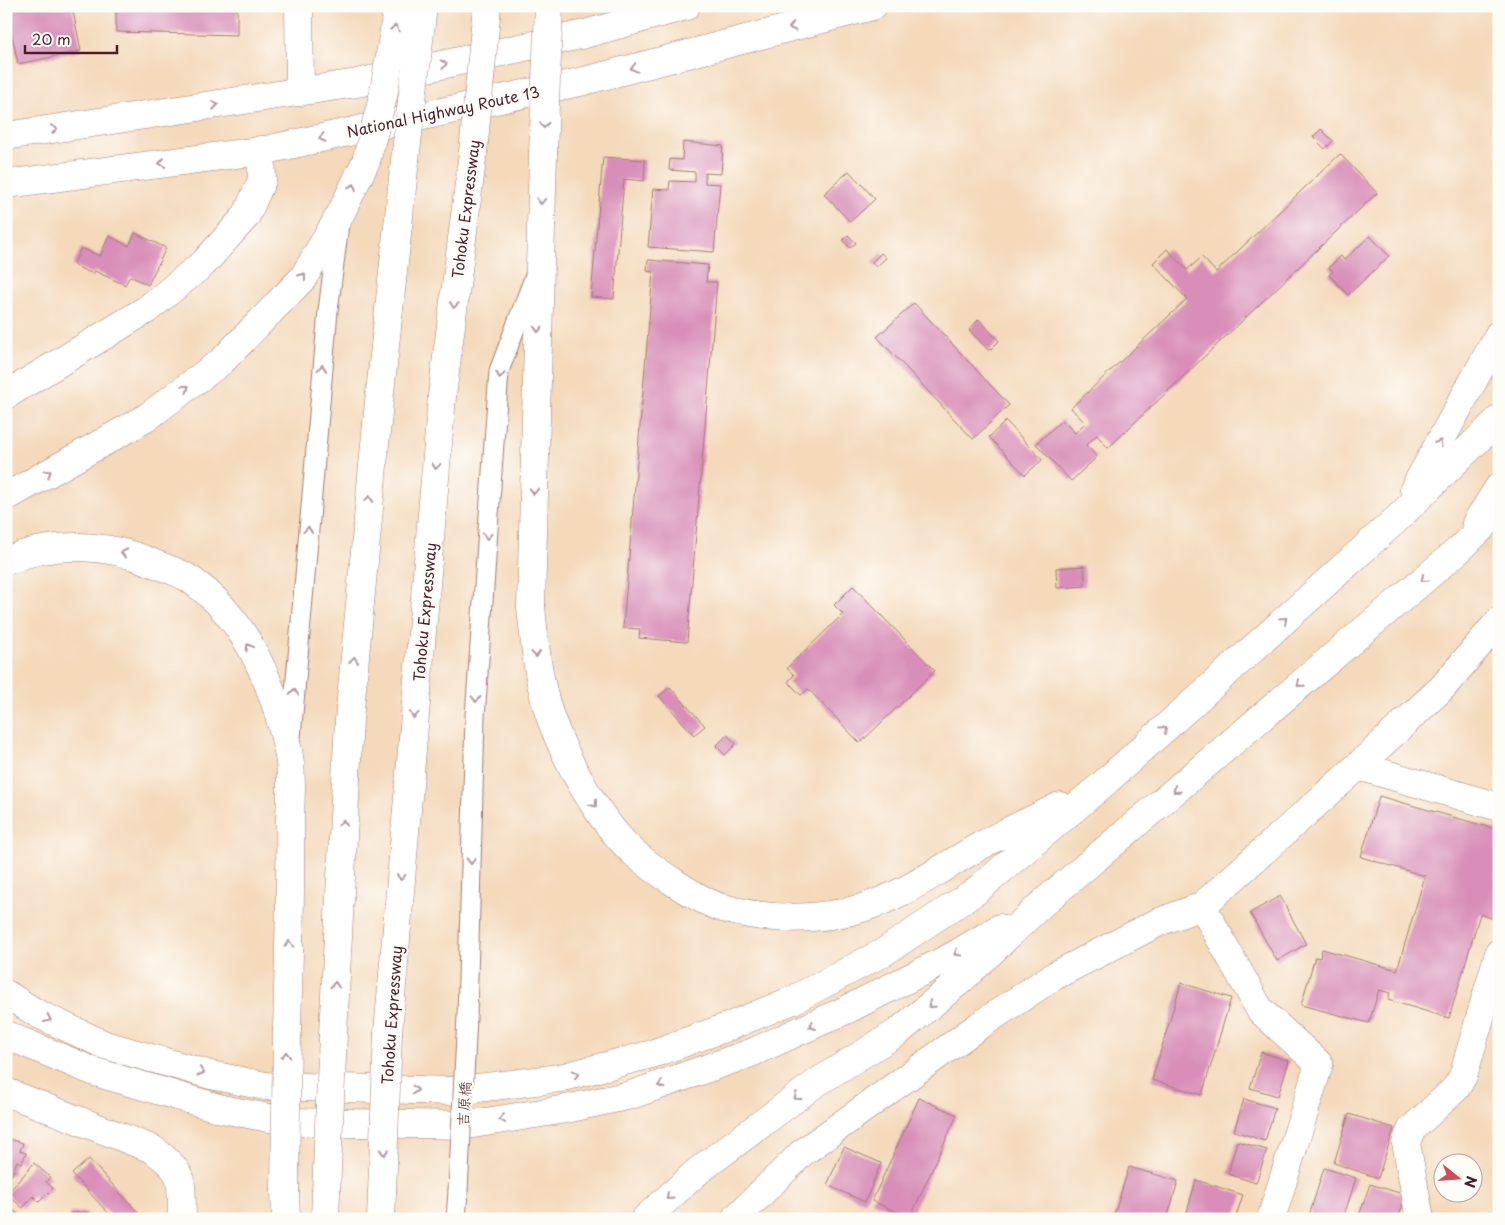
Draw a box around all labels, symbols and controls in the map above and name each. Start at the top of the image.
one-way arrow [787,21,796,32]
scale bar [25,22,118,54]
one-way arrow [389,23,399,32]
text: 20 m [32,27,71,50]
one-way arrow [440,59,448,70]
one-way arrow [630,62,639,73]
street label: National Highway Route 13 [345,79,542,143]
one-way arrow [211,100,220,110]
one-way arrow [539,122,549,129]
one-way arrow [51,124,59,135]
one-way arrow [318,132,326,142]
street label: Tohoku Expressway [445,139,485,279]
one-way arrow [157,157,165,168]
one-way arrow [347,183,357,192]
one-way arrow [536,198,547,206]
one-way arrow [297,272,306,281]
one-way arrow [449,301,460,309]
one-way arrow [532,325,543,333]
one-way arrow [317,364,328,372]
one-way arrow [495,370,505,379]
one-way arrow [180,385,189,393]
one-way arrow [1433,440,1443,449]
one-way arrow [431,462,442,470]
one-way arrow [43,469,52,479]
one-way arrow [528,488,539,496]
one-way arrow [364,494,375,502]
one-way arrow [302,526,313,534]
one-way arrow [482,533,493,541]
street label: Tohoku Expressway [406,542,442,682]
one-way arrow [119,548,128,559]
one-way arrow [1420,573,1429,582]
one-way arrow [1279,617,1288,626]
one-way arrow [245,643,255,652]
one-way arrow [530,650,541,658]
one-way arrow [348,656,359,664]
one-way arrow [1297,679,1306,687]
one-way arrow [288,687,299,695]
one-way arrow [471,695,482,703]
one-way arrow [409,711,420,719]
one-way arrow [1158,726,1167,735]
one-way arrow [1173,784,1182,793]
one-way arrow [588,798,596,807]
one-way arrow [338,818,349,826]
one-way arrow [466,858,476,865]
one-way arrow [396,873,407,881]
one-way arrow [284,940,295,948]
street label: Tohoku Expressway [375,945,407,1085]
one-way arrow [954,947,963,957]
one-way arrow [330,981,341,989]
one-way arrow [927,999,936,1008]
one-way arrow [43,1012,52,1023]
one-way arrow [808,1019,817,1030]
one-way arrow [281,1051,292,1059]
one-way arrow [197,1066,206,1077]
one-way arrow [571,1069,580,1080]
one-way arrow [657,1079,665,1089]
street label: 吉原橋 [450,1081,476,1127]
one-way arrow [411,1085,419,1095]
one-way arrow [794,1092,803,1100]
one-way arrow [498,1114,507,1124]
one-way arrow [378,1148,389,1156]
north arrow [1432,1152,1482,1202]
text: N [1459,1174,1483,1190]
one-way arrow [665,1191,674,1200]

